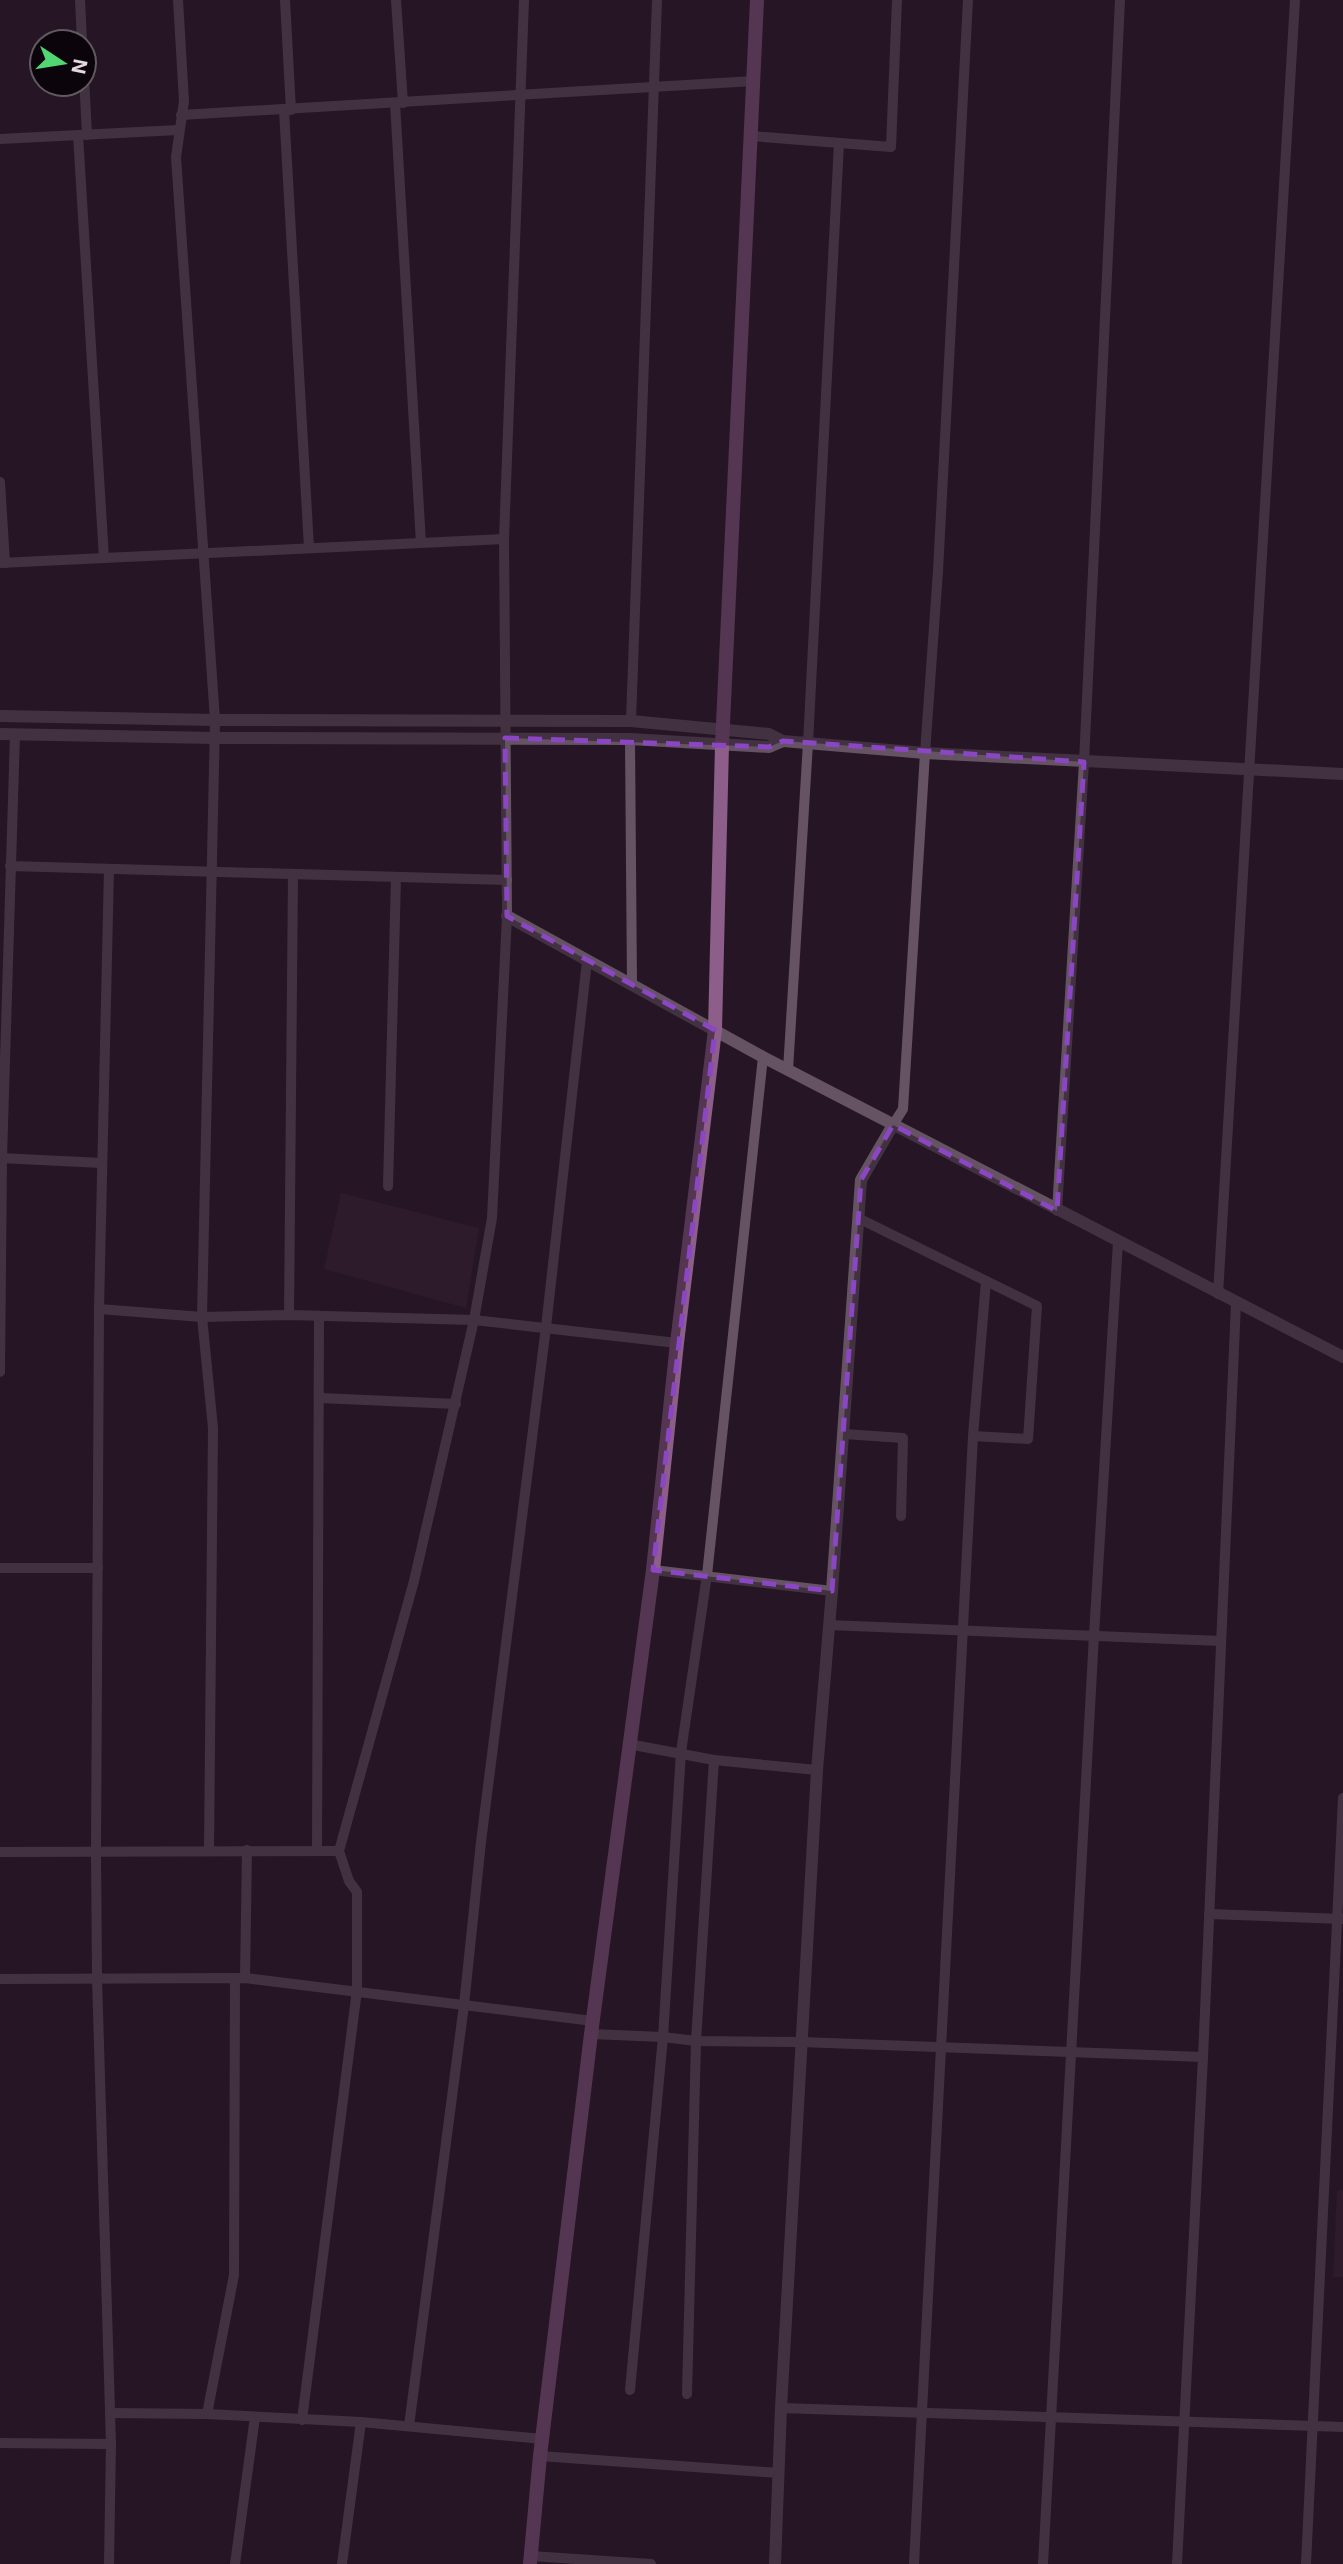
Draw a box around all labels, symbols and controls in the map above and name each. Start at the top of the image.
north arrow [28,28,98,98]
text: N [66,57,92,76]

